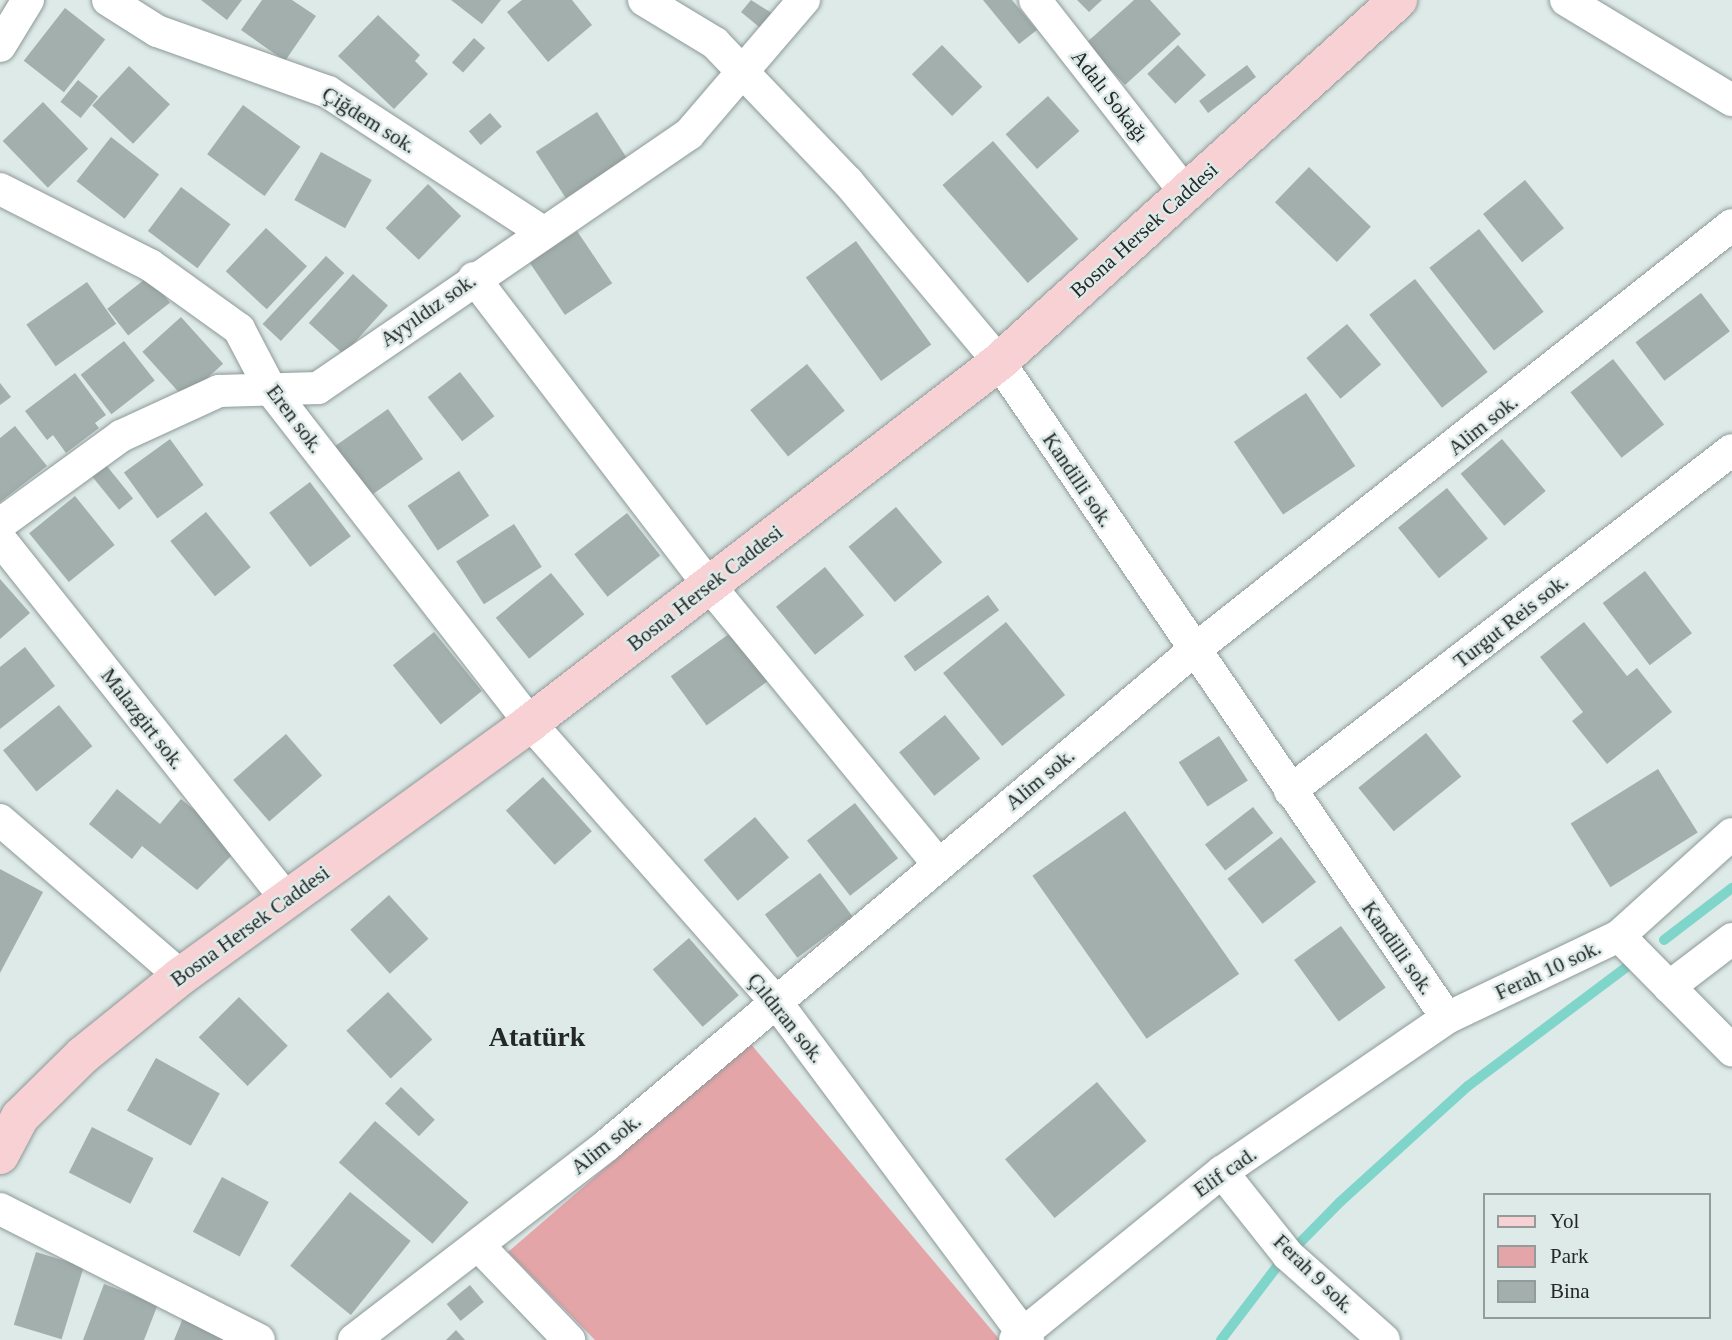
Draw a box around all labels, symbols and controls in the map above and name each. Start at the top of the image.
street label: Adalı Sokağı [1066,45,1154,147]
street label: Çiğdem sok. [317,81,421,159]
street label: Bosna Hersek Caddesi [1065,157,1223,303]
street label: Ayyıldız sok. [375,268,481,352]
street label: Eren sok. [261,380,329,458]
street label: Alim sok. [1443,389,1523,461]
street label: Kandilli sok. [1037,428,1119,532]
street label: Bosna Hersek Caddesi [622,520,788,656]
street label: Turgut Reis sok. [1449,568,1573,674]
street label: Malazgirt sok. [96,663,190,775]
street label: Alim sok. [1000,743,1080,815]
street label: Bosna Hersek Caddesi [166,860,334,992]
street label: Kandilli sok. [1357,896,1439,1000]
street label: Ferah 10 sok. [1491,935,1605,1005]
street label: Çıldıran sok. [742,968,830,1068]
district label: Atatürk [489,1020,585,1054]
street label: Alim sok. [566,1108,646,1180]
street label: Elif cad. [1189,1141,1261,1203]
legend [1484,1193,1711,1319]
text: Yol [1550,1209,1579,1233]
street label: Ferah 9 sok. [1268,1229,1360,1319]
text: Park [1550,1244,1589,1268]
text: Bina [1550,1279,1590,1303]

